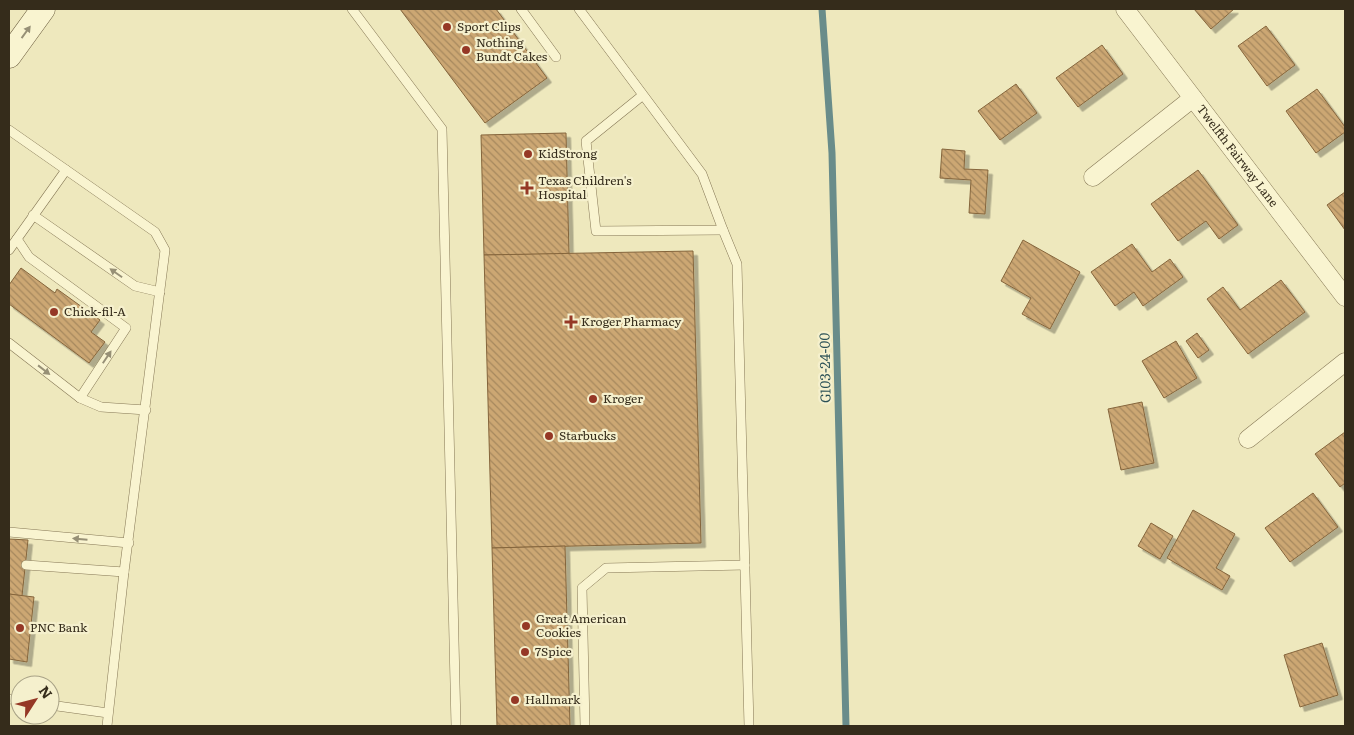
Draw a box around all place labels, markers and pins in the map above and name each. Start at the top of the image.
place label: Sport Clips [457,17,521,35]
marker: Sport Clips [441,21,453,33]
place label: Nothing Bundt Cakes [476,33,548,65]
marker: Nothing Bundt Cakes [460,44,472,56]
place label: KidStrong [538,144,597,162]
marker: KidStrong [522,148,534,160]
place label: Texas Children's Hospital [538,171,632,203]
marker: Texas Children's Hospital [520,181,534,195]
place label: Chick-fil-A [64,302,126,320]
marker: Chick-fil-A [48,306,60,318]
place label: Kroger Pharmacy [581,312,681,330]
marker: Kroger Pharmacy [565,316,577,328]
place label: Kroger [603,389,643,407]
marker: Kroger [587,393,599,405]
place label: Starbucks [559,426,617,444]
marker: Starbucks [543,430,555,442]
place label: Great American Cookies [536,609,626,641]
place label: PNC Bank [30,618,88,636]
marker: Great American Cookies [520,620,532,632]
marker: PNC Bank [14,622,26,634]
place label: 7Spice [535,642,572,660]
marker: 7Spice [519,646,531,658]
place label: Hallmark [525,690,581,708]
marker: Hallmark [509,694,521,706]

